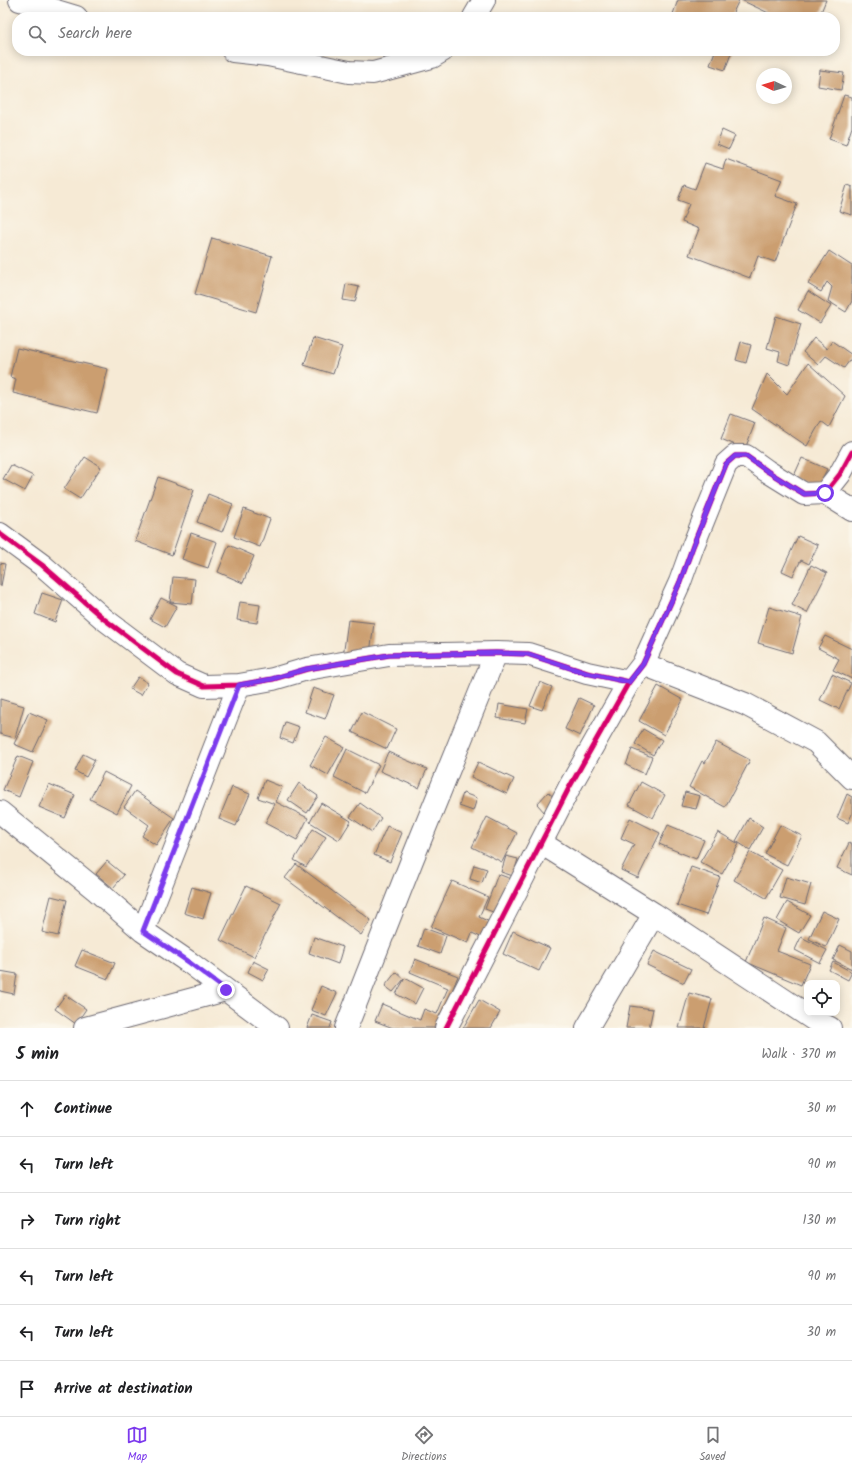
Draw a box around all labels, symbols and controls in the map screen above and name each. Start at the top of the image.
search box [12,12,840,56]
text: Search here [58,22,132,46]
icon: search [26,23,48,45]
north arrow [756,68,792,104]
route start [816,484,834,502]
map controls [804,980,840,1016]
button: locate [804,980,840,1016]
route end [217,981,235,999]
text: 5 min [16,1041,59,1068]
text: Walk · 370 m [761,1044,836,1065]
text: Continue [54,1097,112,1121]
icon: ahead [16,1098,38,1120]
text: 30 m [807,1098,836,1119]
text: Turn left [54,1153,114,1177]
icon: left [16,1154,38,1176]
text: 90 m [808,1154,836,1175]
text: Turn right [54,1209,121,1233]
icon: right [16,1210,38,1232]
text: 130 m [802,1210,836,1231]
text: Turn left [54,1265,114,1289]
icon: left [16,1266,38,1288]
text: 90 m [808,1266,836,1287]
text: Turn left [54,1321,114,1345]
icon: left [16,1322,38,1344]
text: 30 m [807,1322,836,1343]
text: Arrive at destination [54,1377,193,1401]
icon: arrive [16,1378,38,1400]
tab: Map [126,1424,148,1466]
tab: Directions [401,1424,447,1466]
tab: Saved [700,1424,726,1466]

